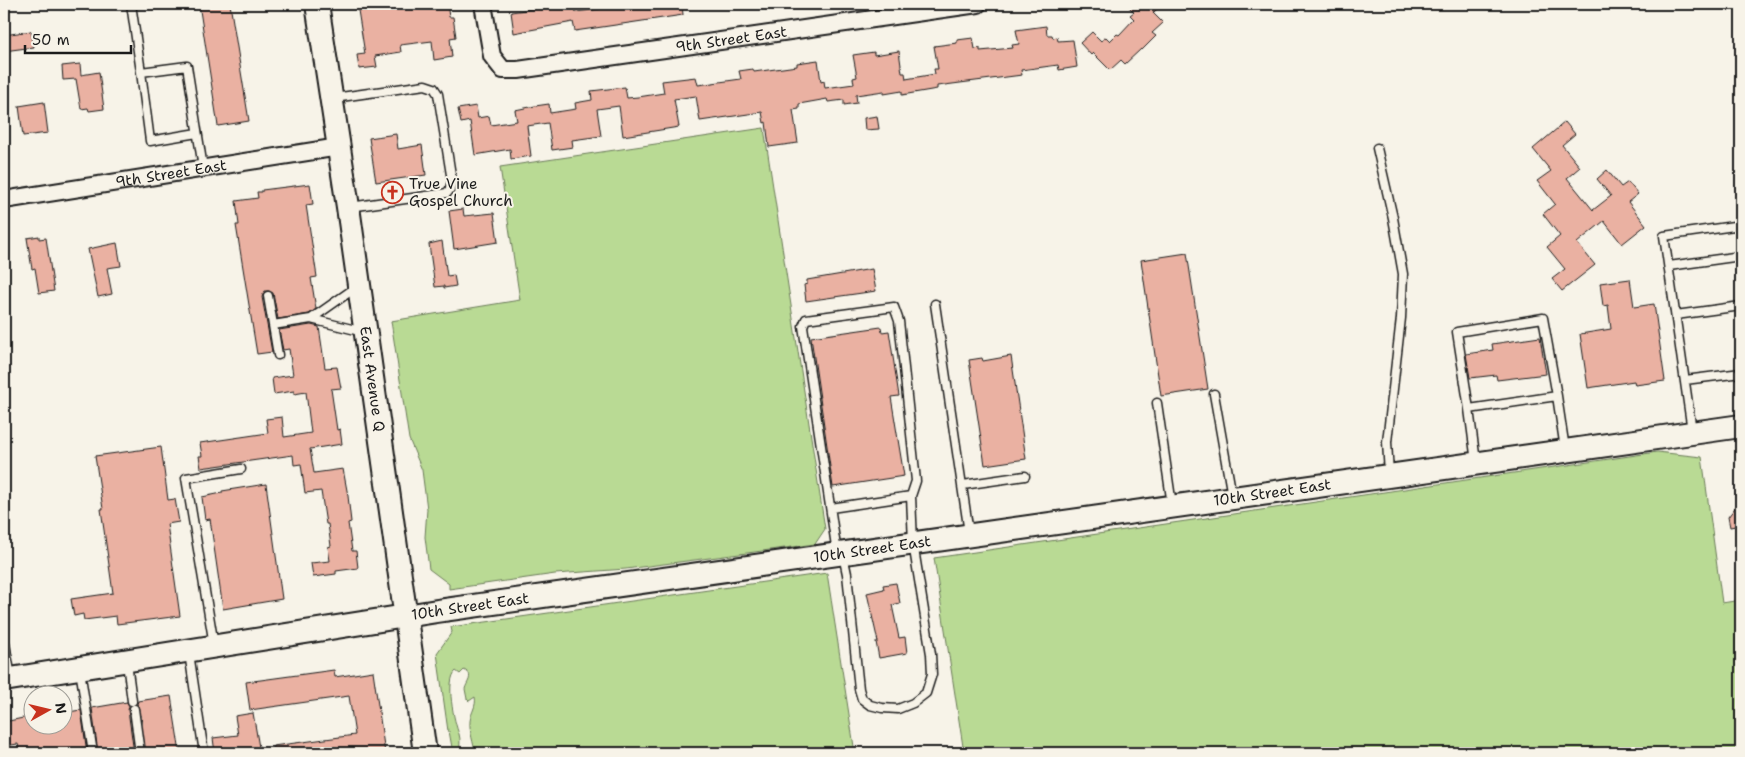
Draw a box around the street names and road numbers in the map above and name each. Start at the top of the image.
street label: 9th Street East [674,22,788,57]
street label: 9th Street East [114,155,228,192]
street label: East Avenue Q [355,325,390,433]
street label: 10th Street East [1212,474,1332,511]
street label: 10th Street East [812,531,932,567]
street label: 10th Street East [410,588,530,625]

